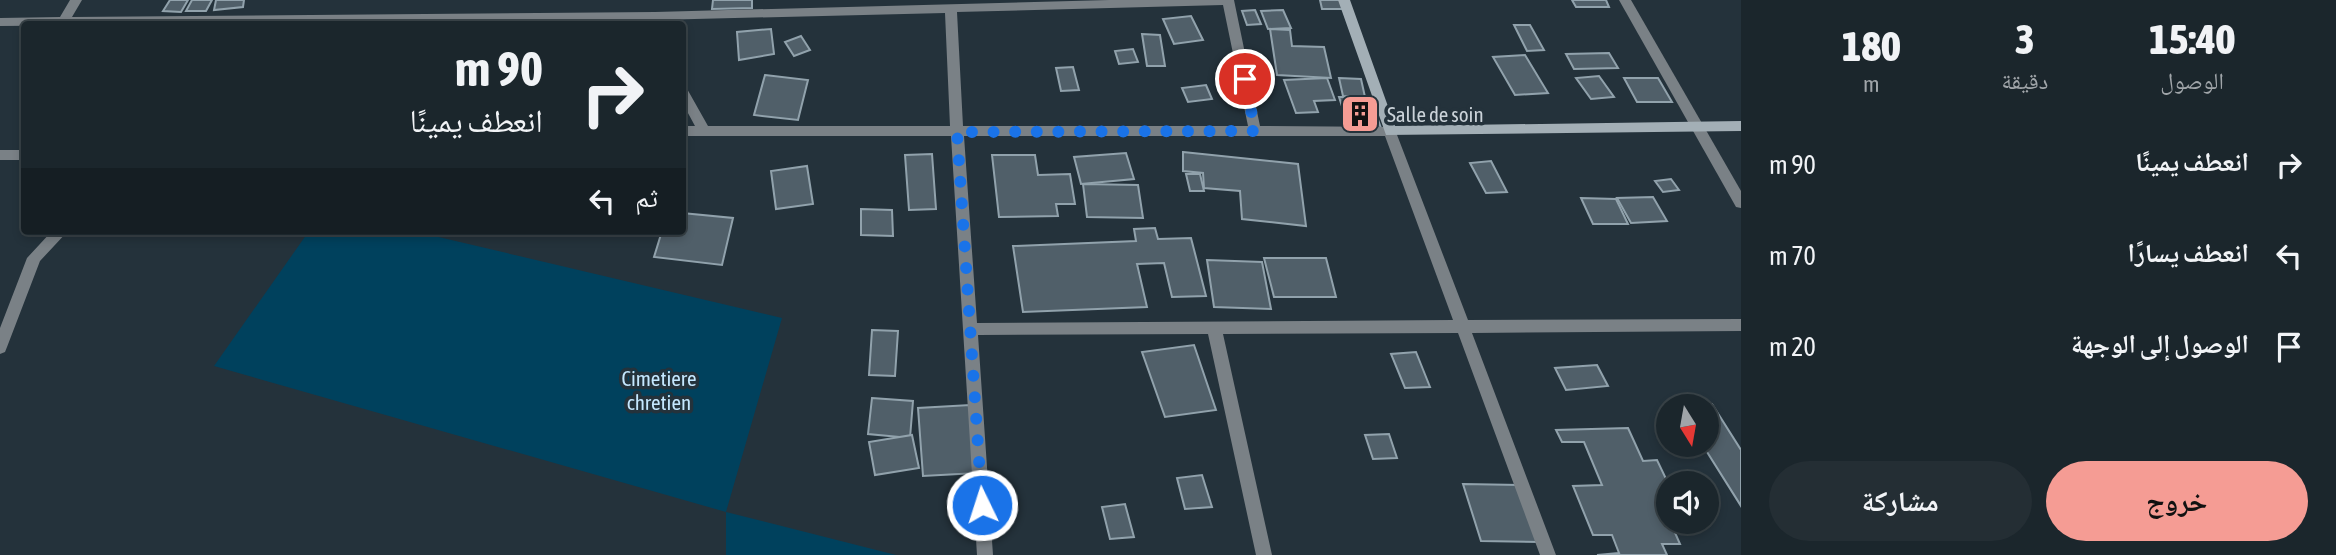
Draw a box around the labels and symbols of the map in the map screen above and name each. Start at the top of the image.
pin [1215,49,1275,109]
building icon: Salle de soin [1339,93,1381,135]
place label: Salle de soin [1387,102,1484,126]
park label: Cimetiere chretien [621,366,697,414]
north arrow [1656,394,1718,457]
position arrow [945,468,1019,542]

